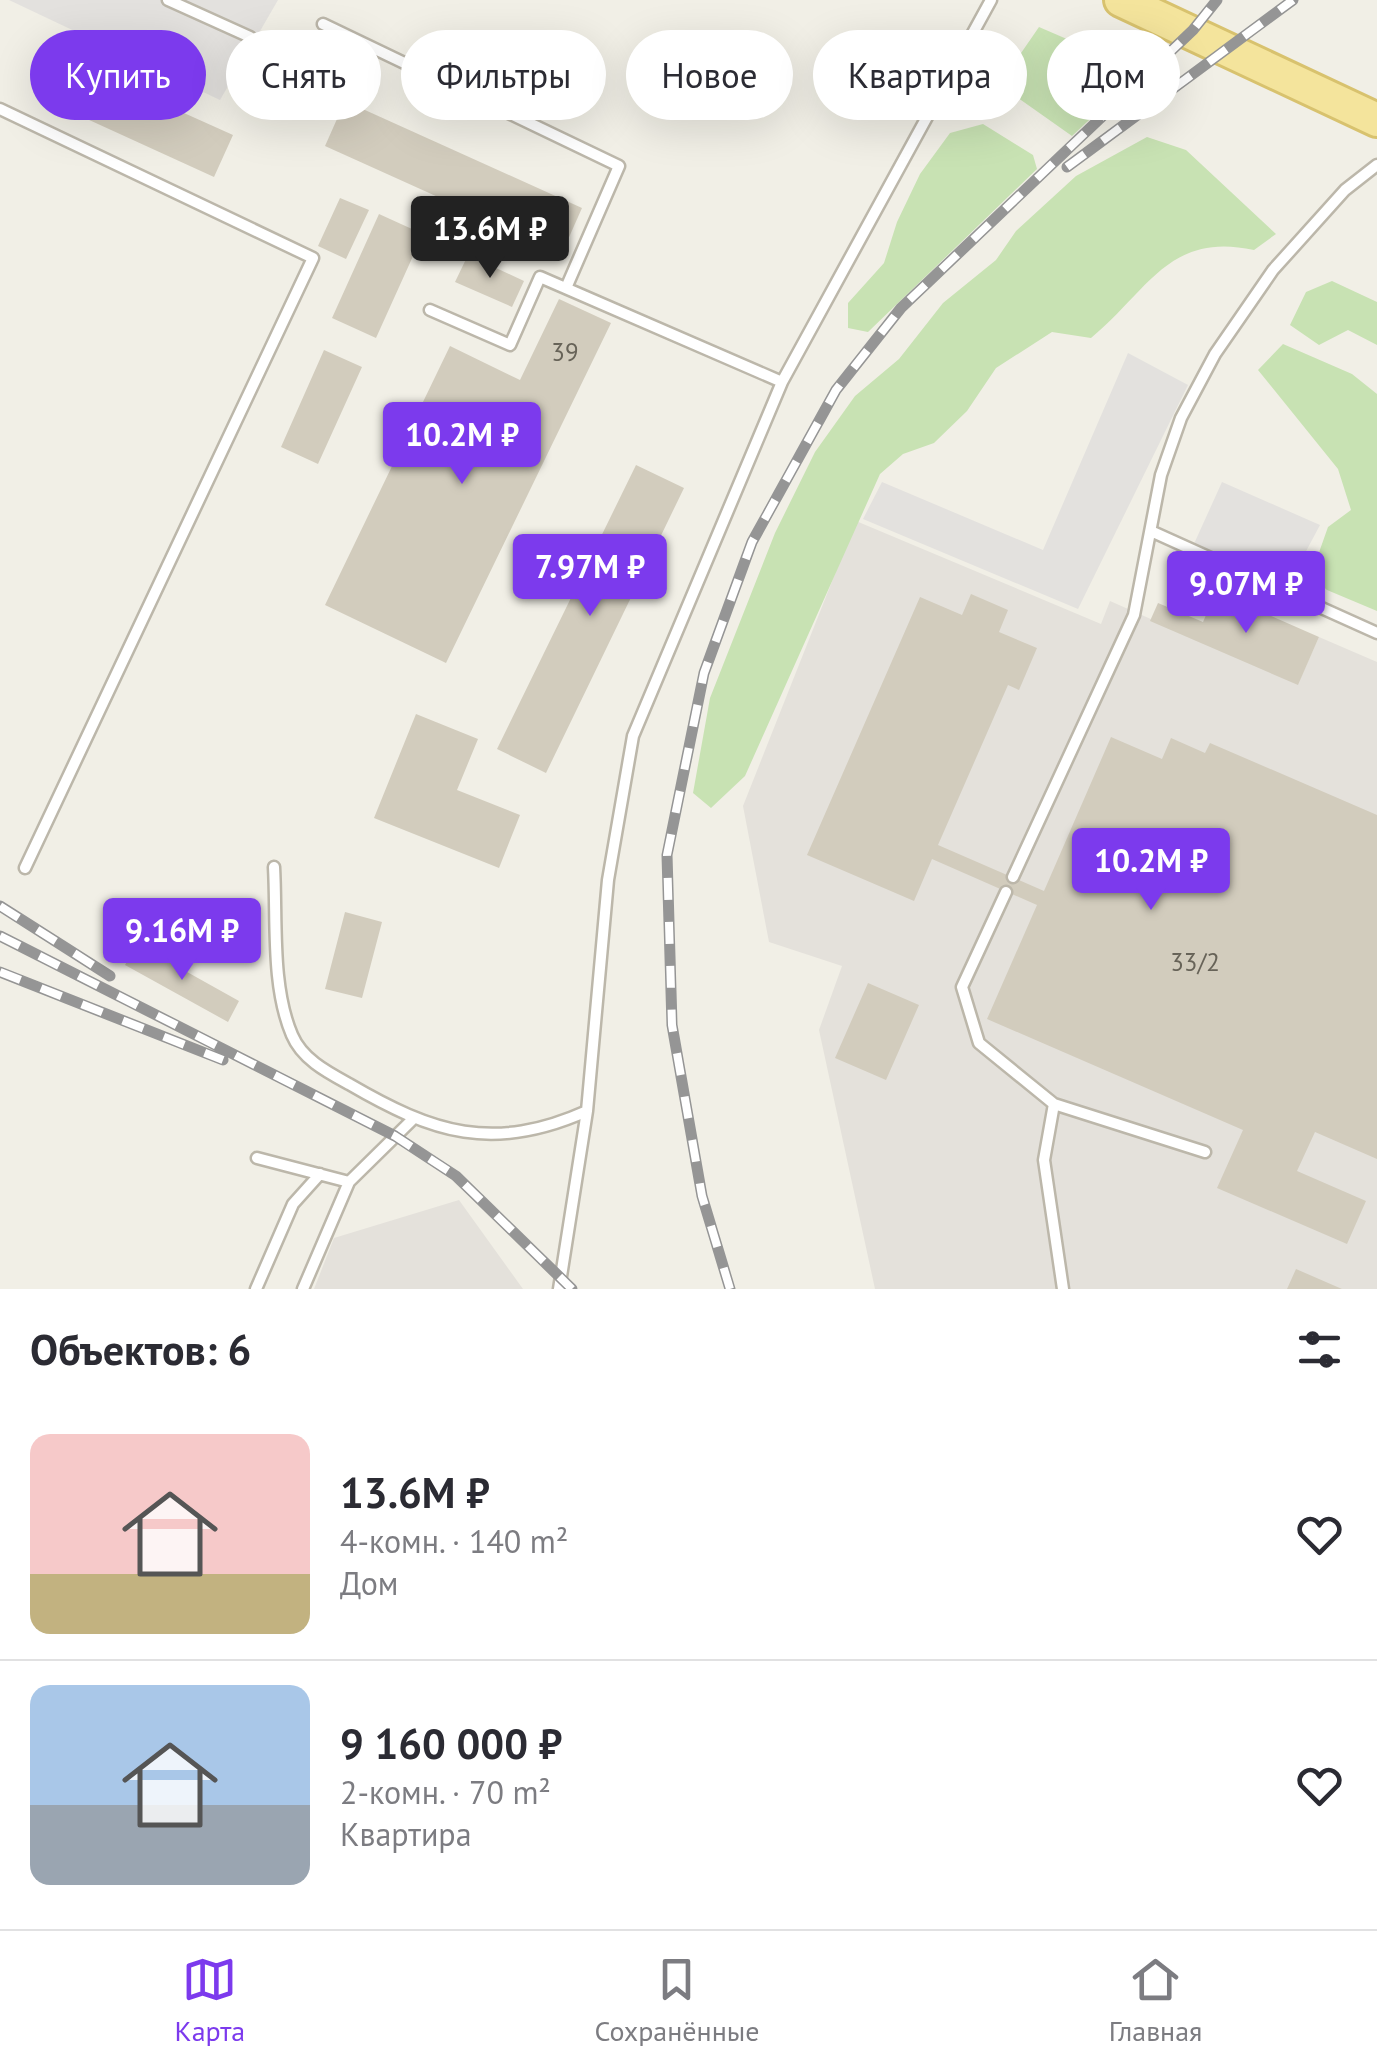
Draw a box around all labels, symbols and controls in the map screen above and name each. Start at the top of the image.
chip: Купить [30,30,206,120]
chip: Снять [226,30,381,120]
chip: Фильтры [401,30,606,120]
chip: Новое [626,30,793,120]
chip: Квартира [813,30,1027,120]
chip: Дом [1047,30,1180,120]
pin: 13.6M ₽ [398,196,582,281]
text: 13.6M ₽ [433,207,547,249]
house number: 39 [551,336,579,368]
pin: 10.2M ₽ [370,402,554,487]
text: 10.2M ₽ [405,413,519,455]
pin: 7.97M ₽ [498,534,682,619]
text: 7.97M ₽ [535,545,645,587]
pin: 9.07M ₽ [1154,551,1338,636]
text: 9.07M ₽ [1189,562,1303,604]
pin: 10.2M ₽ [1059,828,1243,913]
text: 10.2M ₽ [1094,839,1208,881]
pin: 9.16M ₽ [90,898,274,983]
text: 9.16M ₽ [125,909,239,951]
house number: 33/2 [1170,946,1220,978]
text: Объектов: 6 [30,1322,251,1377]
icon: filters [1292,1322,1347,1377]
text: 13.6M ₽ [340,1465,490,1520]
icon: home [110,1474,230,1594]
icon: heart [1292,1507,1347,1562]
text: 4-комн. · 140 m² [340,1520,568,1562]
text: Дом [340,1562,398,1604]
text: 9 160 000 ₽ [340,1716,562,1771]
icon: home [110,1725,230,1845]
icon: heart [1292,1758,1347,1813]
text: 2-комн. · 70 m² [340,1771,551,1813]
text: Квартира [340,1813,472,1855]
tab: Карта [175,1952,245,2049]
tab: Сохранённые [594,1952,760,2049]
tab: Главная [1109,1952,1202,2049]

